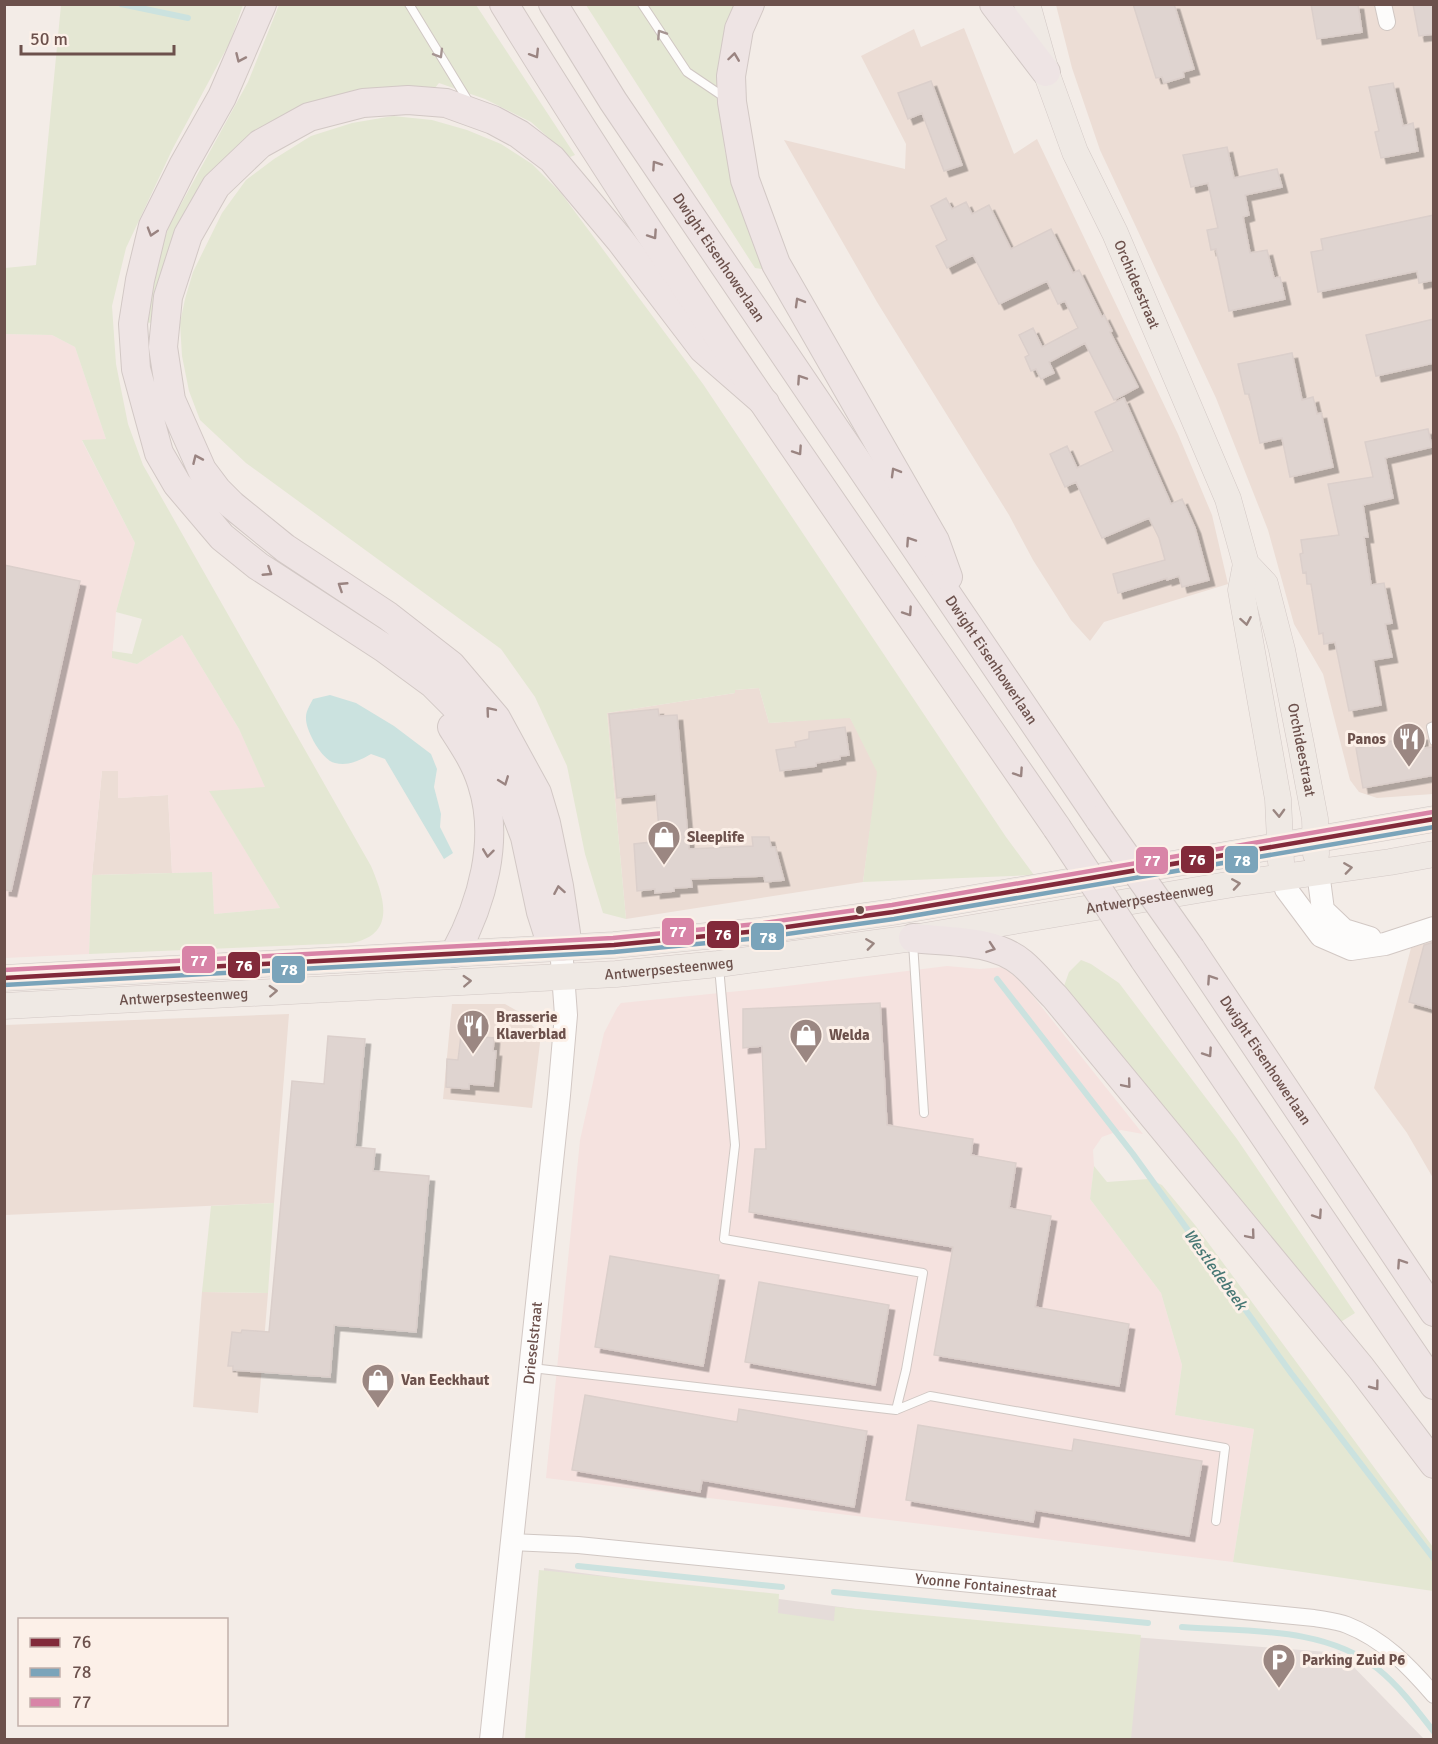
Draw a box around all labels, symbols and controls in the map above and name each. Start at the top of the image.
scale bar [21,18,174,56]
text: 50 m [30,28,68,50]
one-way arrow [658,29,669,40]
one-way arrow [432,48,444,58]
one-way arrow [527,48,539,58]
one-way arrow [235,52,247,63]
one-way arrow [727,53,739,62]
one-way arrow [652,161,664,171]
street label: Dwight Eisenhowerlaan [669,190,769,325]
one-way arrow [147,226,159,237]
one-way arrow [645,229,656,240]
street label: Orchideestraat [1110,237,1164,332]
one-way arrow [794,298,806,308]
one-way arrow [797,374,808,385]
one-way arrow [791,445,802,456]
one-way arrow [192,454,204,465]
one-way arrow [891,468,902,478]
one-way arrow [906,536,917,547]
one-way arrow [262,565,272,577]
one-way arrow [338,582,349,593]
street label: Dwight Eisenhowerlaan [942,592,1041,728]
one-way arrow [901,605,912,616]
one-way arrow [1239,616,1252,626]
street label: Orchideestraat [1284,701,1320,798]
one-way arrow [486,707,497,718]
restaurant icon: Panos [1391,721,1427,768]
place label: Panos [1347,730,1386,748]
one-way arrow [1012,766,1023,777]
one-way arrow [496,775,509,785]
one-way arrow [1272,809,1285,818]
shop icon: Sleeplife [646,819,682,866]
place label: Sleeplife [687,828,745,846]
line badge: 76 [1180,845,1215,874]
line badge: 78 [1224,845,1259,874]
line badge: 77 [1135,846,1169,875]
one-way arrow [483,848,495,857]
text: 76 [1188,850,1206,870]
text: 77 [1143,851,1161,871]
text: 78 [1233,851,1251,871]
one-way arrow [1343,862,1352,874]
street label: Antwerpsesteenweg [1084,878,1215,918]
one-way arrow [1231,878,1240,890]
one-way arrow [554,886,566,895]
unlabelled marker [854,904,866,916]
line badge: 77 [661,917,695,946]
line badge: 76 [706,920,740,949]
text: 77 [669,922,687,942]
line badge: 78 [750,922,785,951]
text: 76 [714,925,732,945]
text: 78 [759,928,777,948]
one-way arrow [865,939,874,951]
one-way arrow [985,941,996,954]
line badge: 77 [181,945,216,974]
text: 77 [190,951,208,971]
line badge: 76 [227,951,261,979]
street label: Antwerpsesteenweg [604,953,734,984]
line badge: 78 [271,955,306,984]
text: 76 [235,956,253,976]
text: 78 [280,960,298,980]
one-way arrow [463,974,472,987]
one-way arrow [1207,975,1218,986]
street label: Antwerpsesteenweg [119,984,249,1009]
one-way arrow [268,985,277,998]
street label: Dwight Eisenhowerlaan [1216,992,1315,1128]
restaurant icon: Brasserie Klaverblad [455,1008,491,1055]
place label: Brasserie Klaverblad [496,1008,566,1043]
shop icon: Welda [788,1017,824,1064]
place label: Welda [829,1026,870,1044]
one-way arrow [1201,1047,1212,1058]
one-way arrow [1120,1078,1131,1089]
one-way arrow [1311,1208,1322,1219]
water label: Westledebeek [1179,1225,1252,1316]
one-way arrow [1244,1228,1255,1239]
one-way arrow [1397,1259,1408,1270]
street label: Drieselstraat [520,1301,546,1385]
shop icon: Van Eeckhaut [360,1362,396,1409]
place label: Van Eeckhaut [401,1371,490,1389]
one-way arrow [1367,1379,1378,1390]
street label: Yvonne Fontainestraat [914,1569,1058,1601]
legend [18,1618,228,1726]
text: 76 [72,1631,91,1653]
parking icon: Parking Zuid P6 [1261,1642,1297,1689]
place label: Parking Zuid P6 [1302,1651,1405,1669]
text: 78 [72,1661,91,1683]
text: 77 [72,1691,91,1713]

